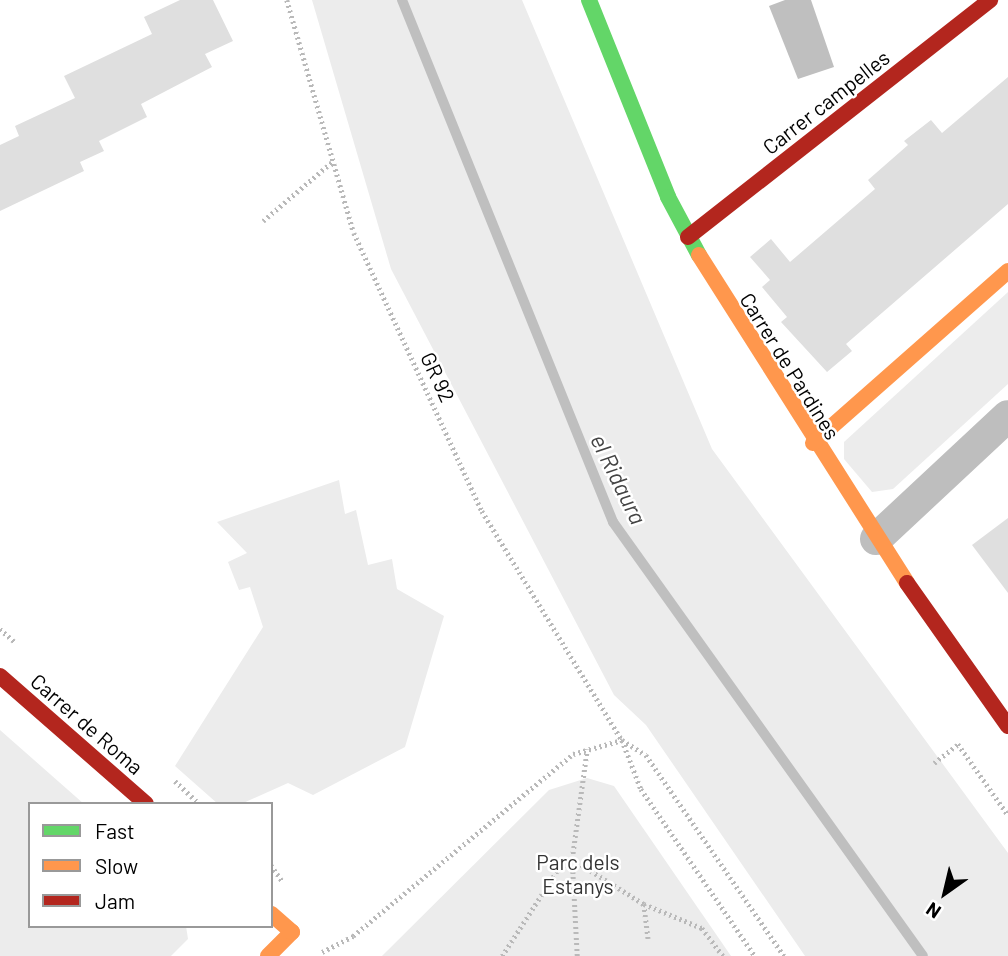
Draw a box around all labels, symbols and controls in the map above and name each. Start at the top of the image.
street label: Carrer campelles [758,45,894,159]
street label: Carrer de Pardines [735,288,845,444]
street label: GR 92 [416,348,460,406]
water label: el Ridaura [585,429,653,529]
street label: Carrer de Roma [26,668,148,780]
legend [28,802,273,928]
text: Fast [95,818,135,843]
park label: Parc dels Estanys [536,849,620,899]
text: Slow [95,853,138,878]
north arrow [910,858,980,928]
text: Jam [95,888,135,913]
text: N [921,898,945,924]

